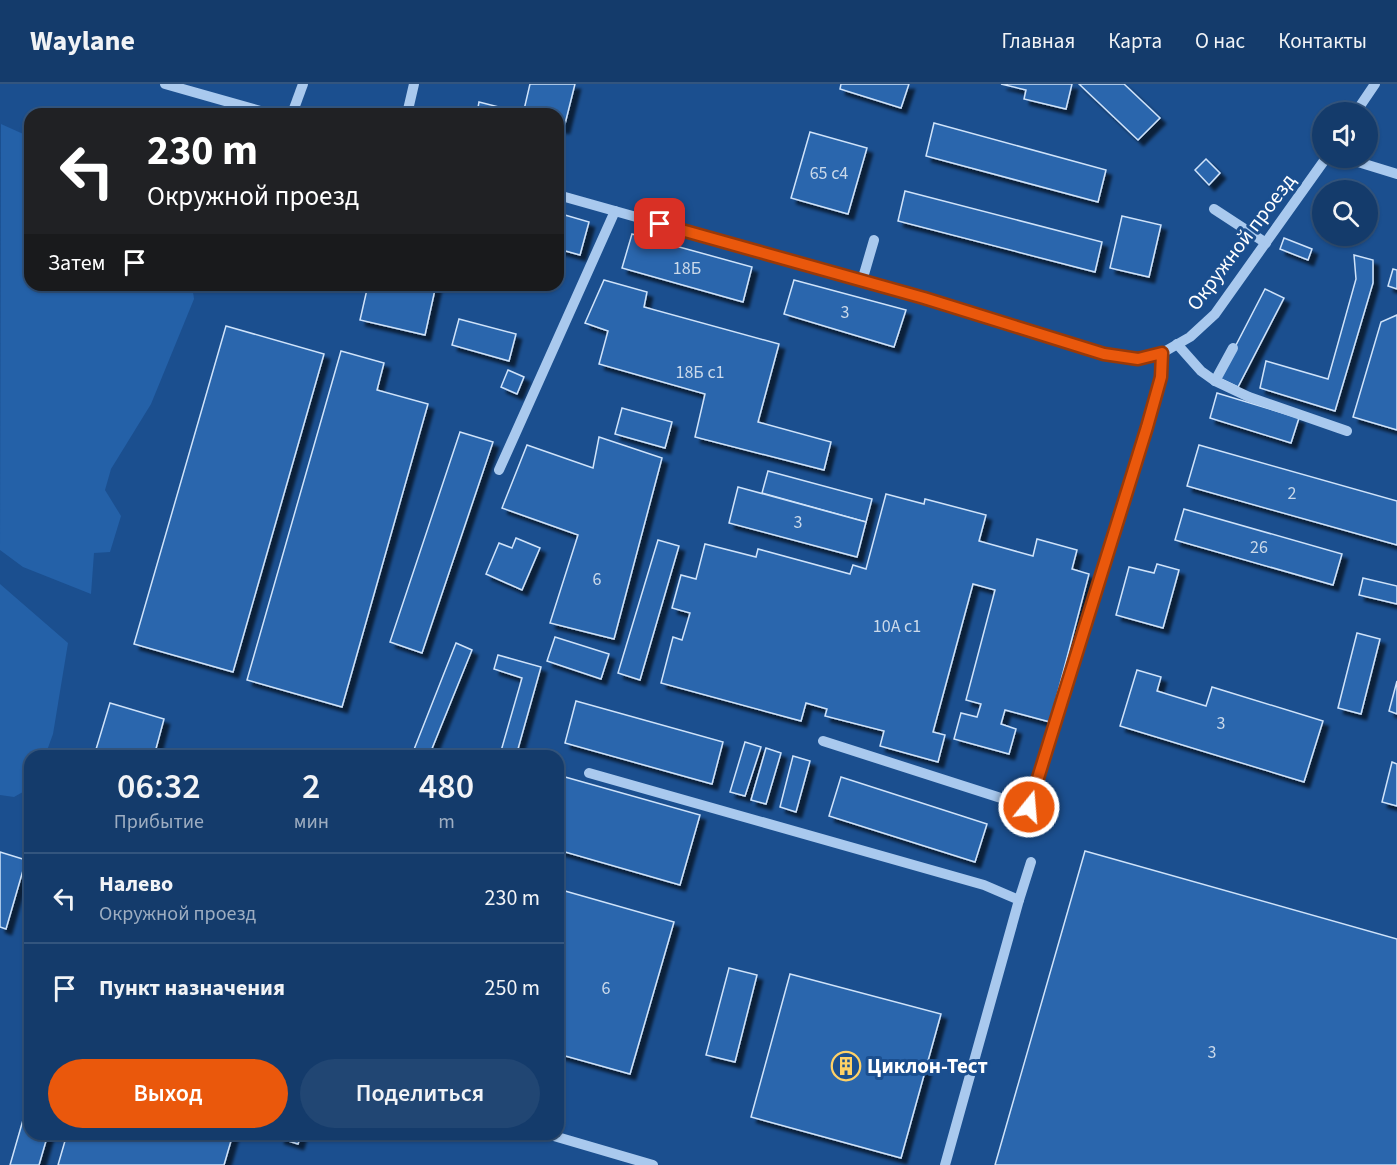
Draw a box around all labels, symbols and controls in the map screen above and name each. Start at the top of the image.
text: Waylane [30,21,135,61]
text: Главная [1002,26,1075,56]
text: Карта [1108,26,1162,56]
text: О нас [1195,26,1245,56]
text: Контакты [1278,26,1367,56]
map controls [1312,102,1378,246]
button: sound [1312,102,1378,168]
text: 230 m [147,121,258,181]
icon: left [48,132,126,210]
house number: 65 с4 [810,161,848,186]
street label: Окружной проезд [1179,167,1303,317]
text: Окружной проезд [147,177,359,216]
button: search [1312,180,1378,246]
pin [634,198,685,249]
icon: arrive [643,207,676,240]
icon: arrive [118,246,151,279]
text: Затем [48,247,106,279]
house number: 18Б [673,256,701,281]
house number: 3 [841,300,850,325]
house number: 18Б с1 [675,360,725,385]
house number: 2 [1288,481,1297,506]
house number: 3 [794,510,803,535]
house number: 26 [1250,535,1268,560]
house number: 6 [593,567,602,592]
house number: 10А с1 [873,614,921,639]
house number: 3 [1217,711,1226,736]
text: 06:32 [117,761,201,812]
text: 2 [302,761,321,812]
text: 480 [419,761,474,812]
position arrow [997,775,1061,839]
text: Прибытие [114,808,204,836]
text: мин [294,808,329,836]
text: m [438,808,455,836]
text: Налево [99,868,173,900]
icon: left [48,882,81,915]
text: 230 m [485,882,540,914]
text: Окружной проезд [99,900,256,928]
icon: arrive [48,972,81,1005]
text: Пункт назначения [99,972,285,1004]
text: 250 m [485,972,540,1004]
house number: 6 [602,976,611,1001]
house number: 3 [1208,1040,1217,1065]
building icon: Циклон-Тест [830,1050,862,1082]
place label: Циклон-Тест [867,1051,988,1081]
button: Выход [48,1059,288,1128]
button: Поделиться [300,1059,540,1128]

